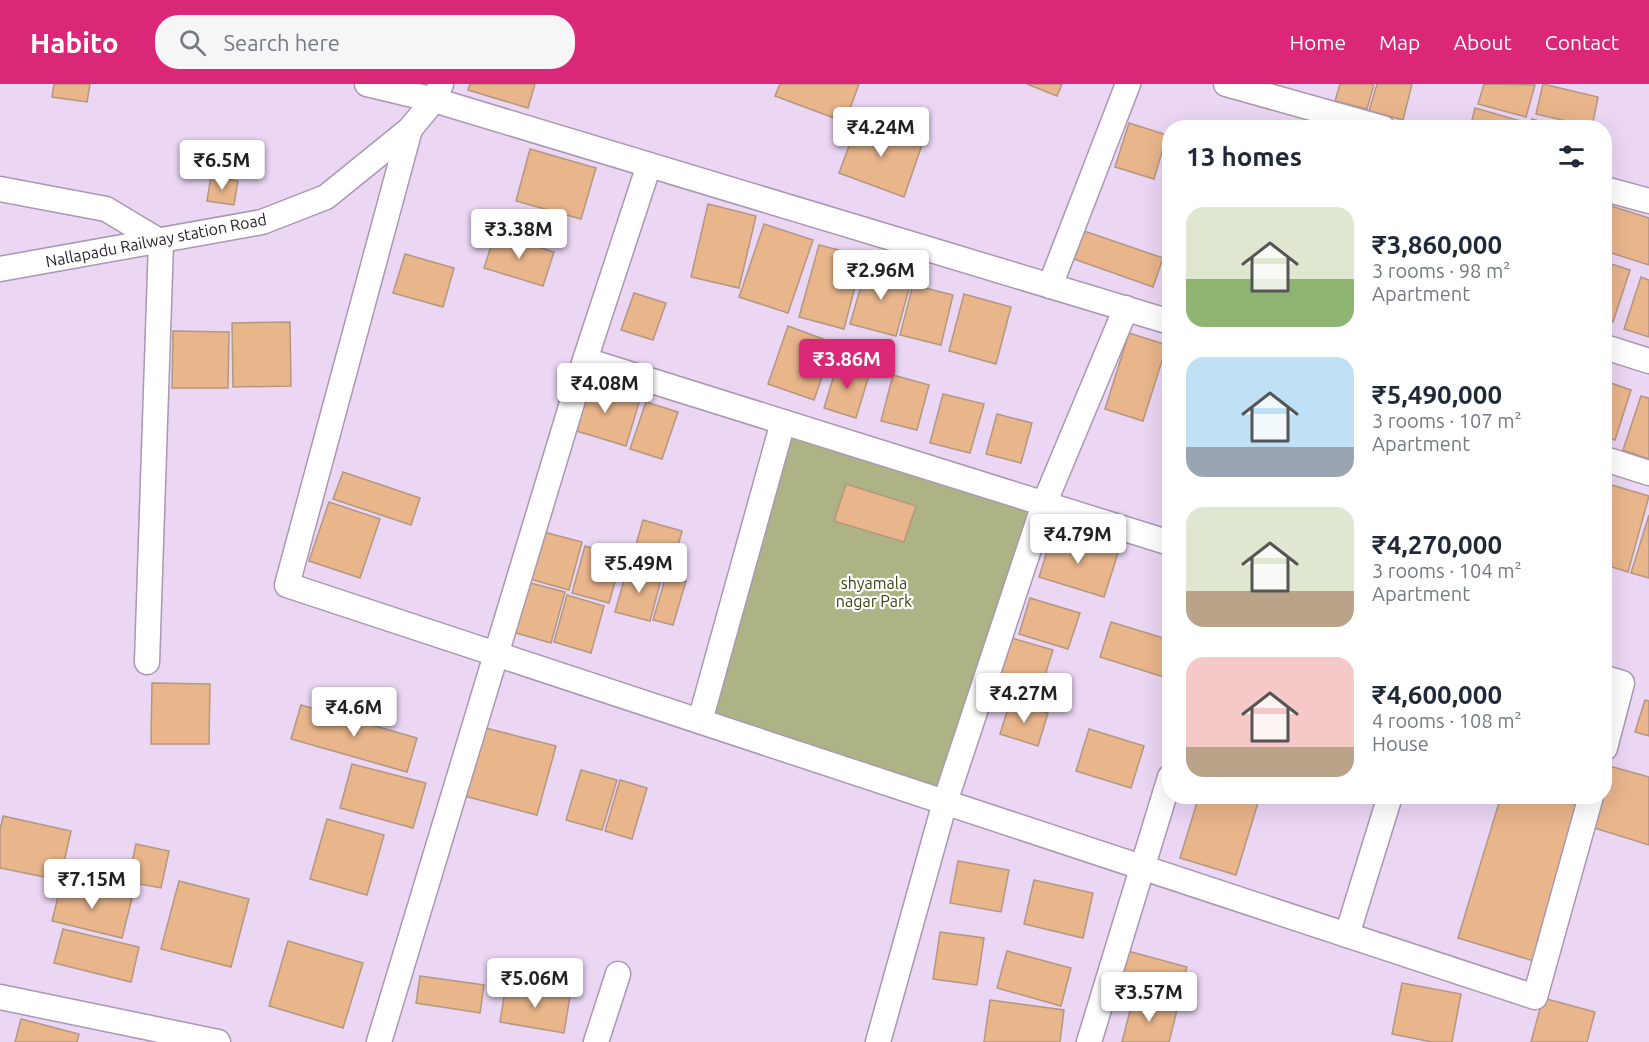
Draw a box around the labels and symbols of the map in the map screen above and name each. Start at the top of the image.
pin: ₹4.24M [832,107,930,158]
pin: ₹6.5M [180,140,264,191]
pin: ₹3.38M [470,209,568,260]
street label: Nallapadu Railway station Road [44,210,268,270]
pin: ₹2.96M [832,250,930,301]
pin: ₹3.86M [798,339,896,390]
pin: ₹4.08M [556,363,654,414]
pin: ₹4.79M [1029,514,1127,565]
pin: ₹5.49M [590,543,688,594]
park label: shyamala nagar Park [836,574,912,610]
pin: ₹4.27M [975,673,1073,724]
pin: ₹4.6M [312,687,396,738]
pin: ₹7.15M [43,859,141,910]
pin: ₹5.06M [486,958,584,1009]
pin: ₹3.57M [1100,972,1198,1023]

